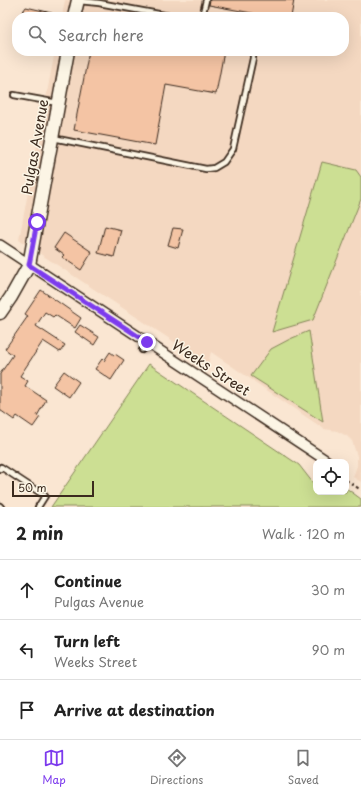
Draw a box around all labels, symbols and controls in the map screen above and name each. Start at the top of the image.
search box [12,12,349,56]
icon: search [26,23,48,45]
text: Search here [58,23,144,46]
street label: Pulgas Avenue [16,97,53,196]
route start [28,213,46,231]
route end [138,333,156,351]
street label: Weeks Street [168,334,255,401]
map controls [313,459,349,495]
button: locate [313,459,349,495]
scale bar [12,479,94,498]
text: 50 m [18,479,47,496]
text: 2 min [16,520,63,546]
text: Walk · 120 m [262,524,345,543]
text: Continue [54,569,122,592]
icon: ahead [16,579,38,601]
text: 30 m [311,580,345,599]
text: Pulgas Avenue [54,592,144,611]
text: Turn left [54,629,120,652]
icon: left [16,639,38,661]
text: 90 m [312,640,345,659]
text: Weeks Street [54,652,137,671]
text: Arrive at destination [54,698,215,721]
icon: arrive [16,699,38,721]
tab: Map [42,747,66,788]
tab: Directions [150,747,203,788]
tab: Saved [288,747,319,788]

